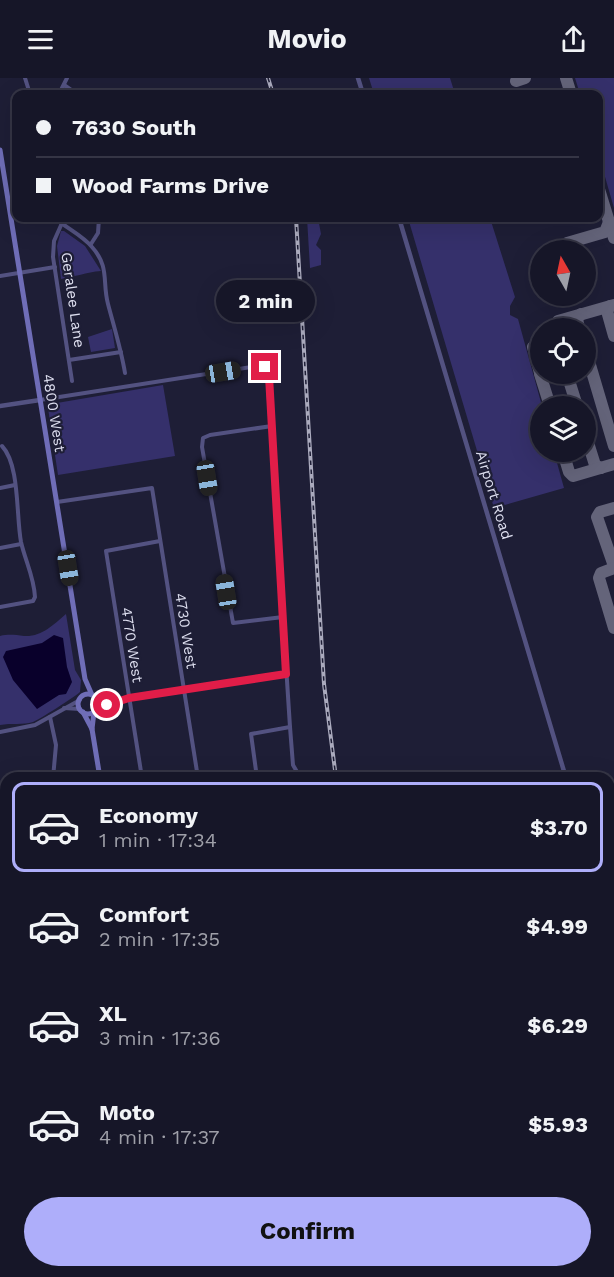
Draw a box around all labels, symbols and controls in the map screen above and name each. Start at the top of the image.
icon: menu [24,23,57,56]
text: Movio [267,23,347,55]
icon: share [557,23,590,56]
text: 7630 South [72,115,196,140]
text: Wood Farms Drive [72,173,269,198]
north arrow [530,240,596,306]
map controls [530,240,596,462]
street label: Geralee Lane [57,251,89,349]
callout: 2 min [216,280,314,322]
text: 2 min [238,289,293,313]
button: locate [530,318,596,384]
route end [251,353,278,380]
car [204,360,242,384]
street label: 4800 West [39,373,69,454]
button: layers [530,396,596,462]
street label: Airport Road [472,448,516,542]
car [195,459,219,497]
car [56,549,80,587]
car [214,573,238,611]
street label: 4730 West [171,592,201,671]
street label: 4770 West [117,606,147,685]
route start [93,691,120,718]
icon: car [27,800,81,854]
text: Economy [99,803,198,828]
text: $3.70 [530,815,588,840]
text: 1 min · 17:34 [99,828,217,852]
icon: car [27,899,81,953]
text: Comfort [99,902,189,927]
text: $4.99 [526,914,588,939]
text: 2 min · 17:35 [99,927,220,951]
icon: car [27,998,81,1052]
text: XL [99,1001,127,1026]
text: $6.29 [527,1013,588,1038]
text: 3 min · 17:36 [99,1026,221,1050]
icon: car [27,1097,81,1151]
text: Moto [99,1100,155,1125]
text: $5.93 [528,1112,588,1137]
text: 4 min · 17:37 [99,1125,220,1149]
button: Confirm [24,1197,591,1266]

